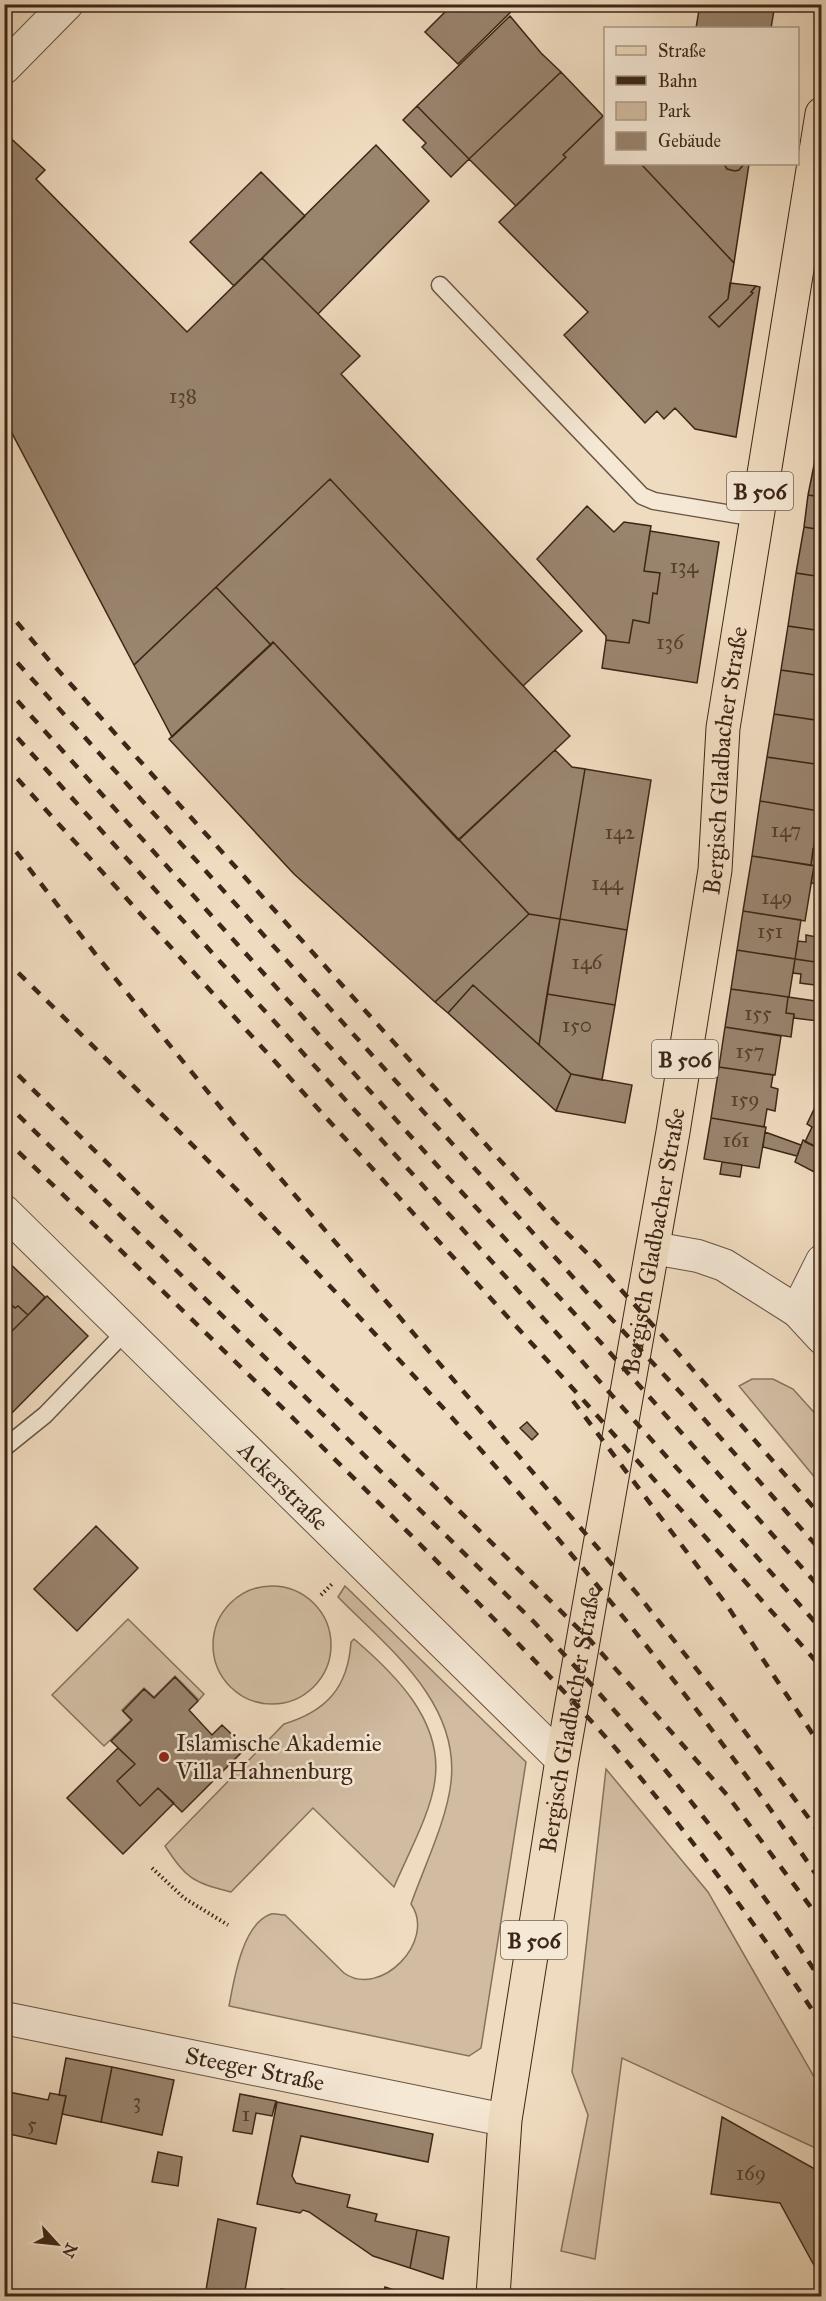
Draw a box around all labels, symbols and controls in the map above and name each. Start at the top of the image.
legend [604,27,799,165]
text: Straße [658,40,706,62]
text: Bahn [658,70,698,92]
text: Park [658,100,691,122]
text: Gebäude [658,130,721,152]
house number: 138 [169,383,197,409]
road number: B 506 [727,472,793,510]
house number: 134 [670,553,699,579]
street label: Bergisch Gladbacher Straße [696,624,754,897]
house number: 136 [656,629,685,655]
house number: 147 [771,817,801,843]
house number: 142 [605,819,636,845]
house number: 144 [591,870,624,896]
house number: 149 [761,884,793,910]
house number: 151 [757,918,783,944]
house number: 146 [572,949,604,975]
house number: 155 [744,1000,772,1026]
house number: 150 [562,1012,592,1038]
house number: 157 [735,1038,765,1064]
road number: B 506 [652,1040,718,1078]
house number: 159 [730,1086,760,1112]
street label: Bergisch Gladbacher Straße [616,1106,692,1376]
house number: 161 [722,1127,750,1153]
street label: Ackerstraße [231,1434,335,1537]
street label: Bergisch Gladbacher Straße [533,1584,607,1855]
place label: Islamische Akademie Villa Hahnenburg [175,1728,382,1786]
marker: Islamische Akademie Villa Hahnenburg [157,1750,171,1764]
road number: B 506 [501,1921,567,1959]
street label: Steeger Straße [182,2040,327,2098]
house number: 3 [133,2088,141,2114]
house number: 1 [242,2101,250,2127]
house number: 5 [27,2111,37,2137]
house number: 169 [736,2160,766,2186]
north arrow [27,2214,87,2274]
text: N [58,2240,81,2261]

